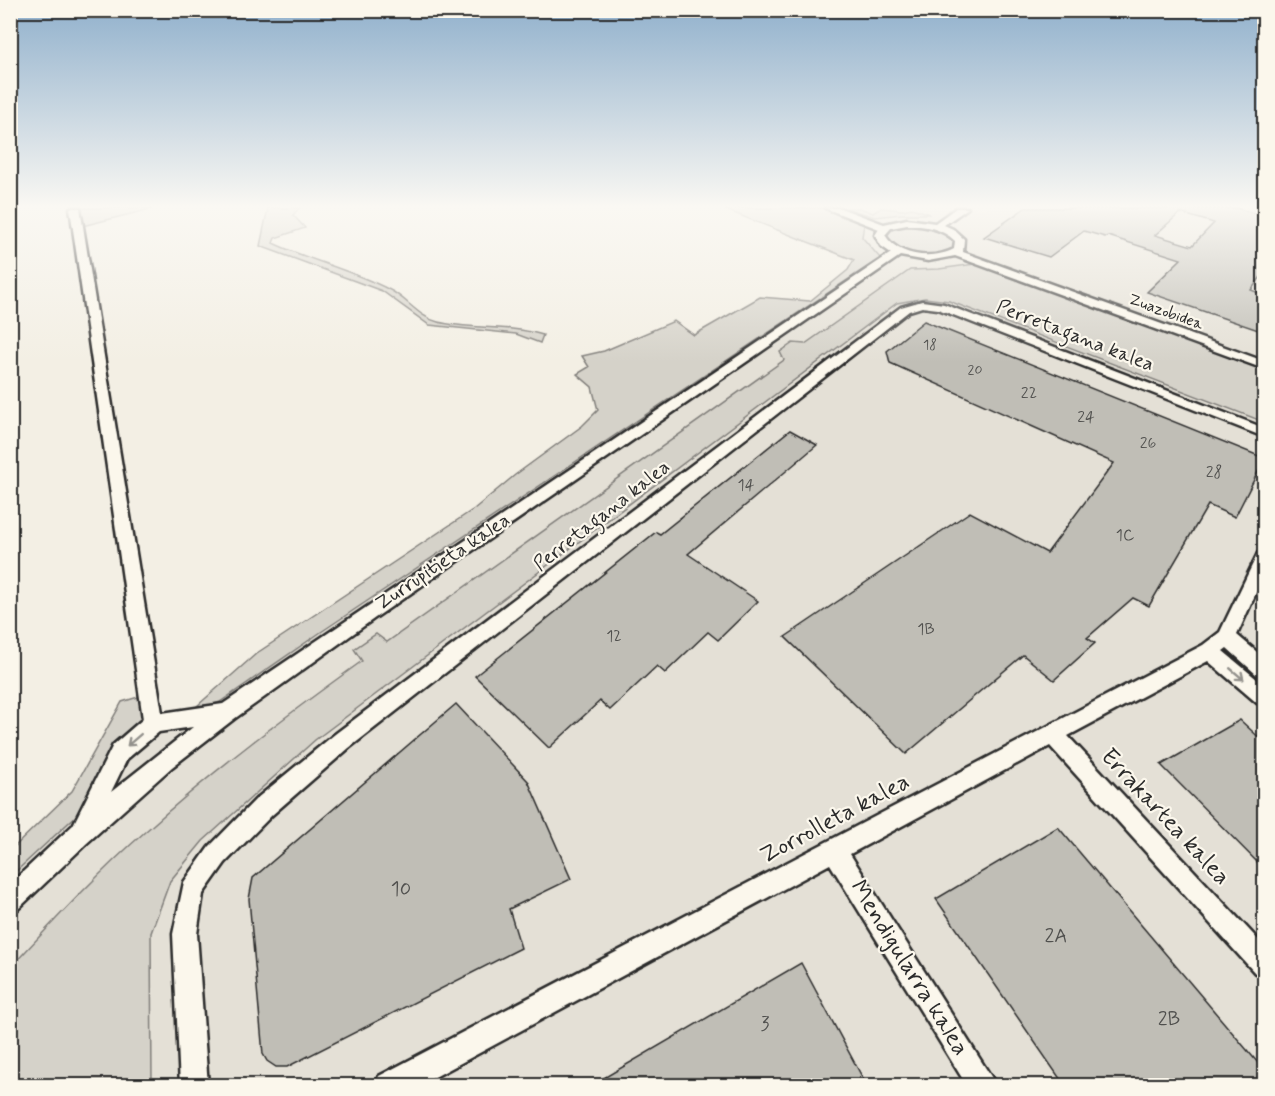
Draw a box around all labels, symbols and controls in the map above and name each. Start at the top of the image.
street label: Zuazobidea [1126,289,1207,335]
street label: Perretagana kalea [992,294,1158,380]
house number: 18 [923,336,937,354]
house number: 20 [968,361,982,379]
house number: 22 [1021,383,1037,404]
house number: 24 [1077,407,1095,428]
house number: 26 [1140,433,1156,454]
street label: Perretagana kalea [528,454,677,579]
house number: 28 [1206,462,1222,483]
house number: 14 [738,475,755,496]
street label: Zurrupitieta kalea [370,507,516,617]
house number: 1C [1116,525,1134,546]
house number: 1B [917,619,935,640]
house number: 12 [606,626,622,647]
one-way arrow [1229,667,1244,681]
one-way arrow [126,733,141,747]
street label: Errakartea kalea [1093,742,1237,892]
street label: Zorrolleta kalea [755,767,915,871]
street label: Mendigularra kalea [842,874,976,1062]
house number: 10 [391,876,411,903]
house number: 2A [1045,923,1067,950]
house number: 2B [1158,1006,1180,1033]
house number: 3 [760,1011,770,1038]

